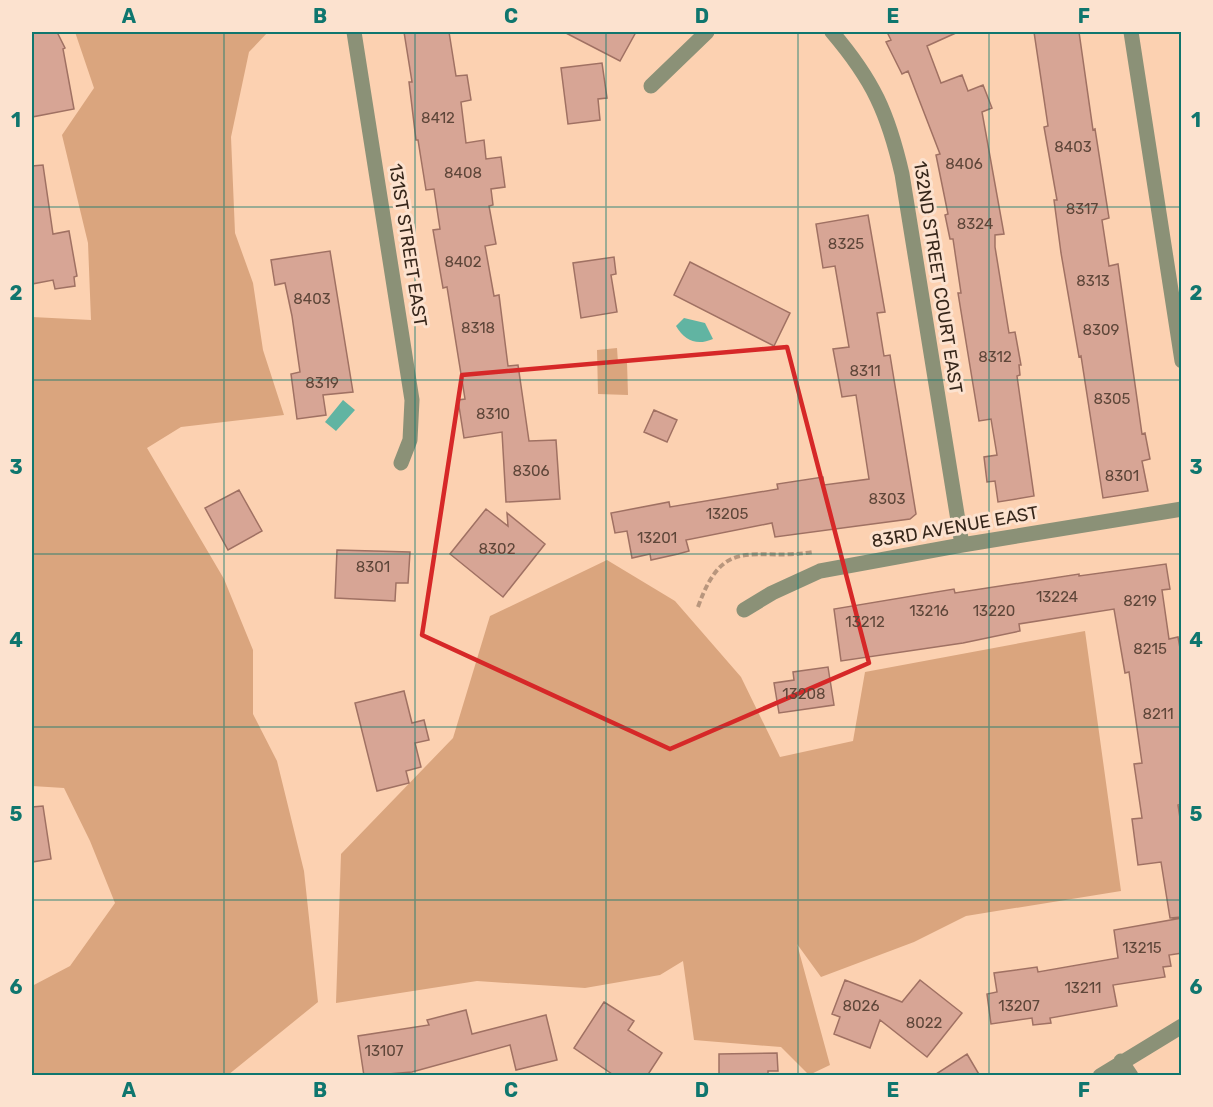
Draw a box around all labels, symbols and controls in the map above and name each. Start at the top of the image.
text: A [122,4,137,28]
text: B [313,4,327,28]
text: C [504,4,518,28]
text: D [695,4,709,28]
text: E [887,4,899,28]
text: F [1078,4,1090,28]
text: 1 [11,108,21,132]
text: 1 [1191,108,1201,132]
house number: 8412 [421,109,455,127]
house number: 8403 [1054,138,1092,156]
house number: 8406 [945,155,983,173]
street label: 132ND STREET COURT EAST [909,159,967,395]
street label: 131ST STREET EAST [384,162,432,328]
house number: 8408 [444,164,482,182]
house number: 8317 [1066,200,1099,218]
house number: 8324 [957,215,993,233]
house number: 8325 [828,235,864,253]
house number: 8402 [444,253,482,271]
house number: 8313 [1076,272,1110,290]
text: 2 [10,281,23,305]
text: 2 [1190,281,1203,305]
house number: 8403 [293,290,331,308]
house number: 8318 [461,319,495,337]
house number: 8309 [1083,321,1120,339]
house number: 8312 [978,348,1012,366]
house number: 8311 [849,362,881,380]
house number: 8319 [305,374,339,392]
house number: 8305 [1094,390,1131,408]
house number: 8310 [476,405,510,423]
text: 3 [9,455,23,479]
text: 3 [1189,455,1203,479]
house number: 8306 [512,462,550,480]
house number: 8301 [1105,467,1139,485]
house number: 8303 [868,490,906,508]
street label: 83RD AVENUE EAST [870,501,1040,553]
house number: 13205 [706,505,748,523]
house number: 13201 [637,529,677,547]
house number: 8302 [479,540,516,558]
house number: 8301 [356,558,390,576]
house number: 13224 [1036,588,1078,606]
house number: 8219 [1123,592,1157,610]
house number: 13216 [909,602,949,620]
house number: 13220 [973,602,1015,620]
house number: 13212 [845,613,885,631]
text: 4 [9,628,23,652]
text: 4 [1189,628,1203,652]
house number: 8215 [1133,640,1167,658]
house number: 13208 [782,685,826,703]
house number: 8211 [1142,705,1174,723]
text: 5 [10,802,23,826]
text: 5 [1190,802,1203,826]
house number: 13215 [1122,939,1162,957]
text: 6 [9,975,23,999]
text: 6 [1189,975,1203,999]
house number: 13211 [1064,979,1102,997]
house number: 8026 [843,997,879,1015]
house number: 13207 [998,997,1040,1015]
house number: 8022 [906,1014,943,1032]
house number: 13107 [365,1042,404,1060]
text: A [122,1078,137,1102]
text: B [313,1078,327,1102]
text: C [504,1078,518,1102]
text: D [695,1078,709,1102]
text: E [887,1078,899,1102]
text: F [1078,1078,1090,1102]

